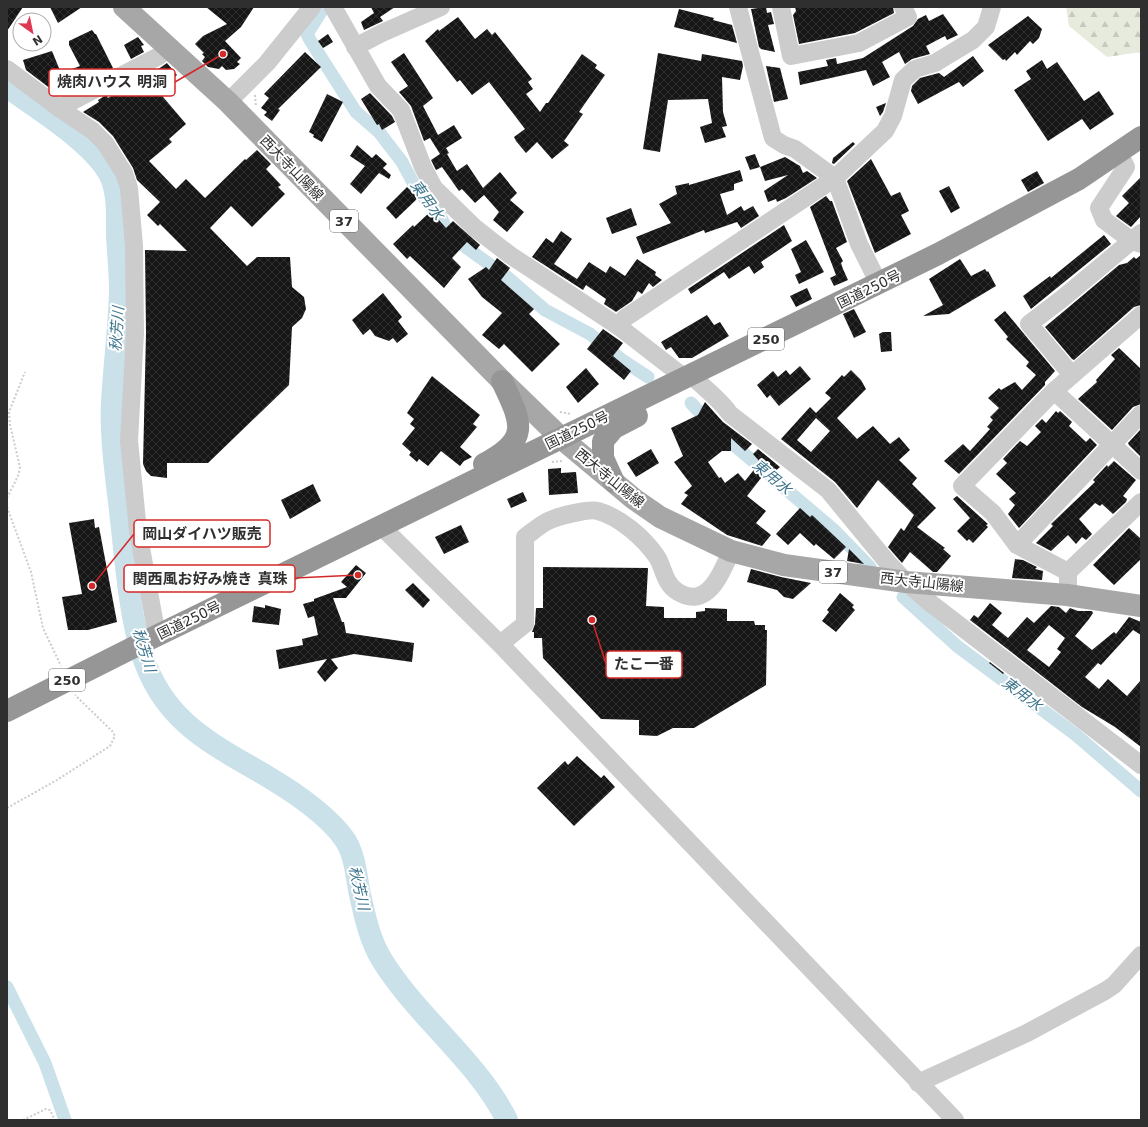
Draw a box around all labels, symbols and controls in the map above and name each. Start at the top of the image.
north arrow [12,12,52,52]
text: N [30,32,45,48]
callout: 焼肉ハウス 明洞 [49,69,175,96]
text: 焼肉ハウス 明洞 [57,73,167,91]
street label: 西大寺山陽線 [257,132,327,204]
water label: 東用水 [406,177,449,225]
road number: 37 [330,210,358,232]
street label: 国道250号 [835,267,903,311]
water label: 秋芳川 [106,304,128,352]
road number: 250 [748,328,784,350]
street label: 国道250号 [543,408,611,452]
street label: 西大寺山陽線 [572,445,648,511]
water label: 東用水 [749,456,797,500]
callout: 岡山ダイハツ販売 [134,520,270,547]
text: 岡山ダイハツ販売 [142,525,262,543]
road number: 37 [819,561,847,583]
callout: 関西風お好み焼き 真珠 [124,565,295,592]
text: 関西風お好み焼き 真珠 [132,570,288,588]
street label: 西大寺山陽線 [879,570,965,594]
street label: 国道250号 [155,598,223,642]
water label: 秋芳川 [129,626,160,676]
callout: たこ一番 [606,651,682,678]
text: たこ一番 [614,655,674,673]
road number: 250 [49,669,85,691]
water label: 東用水 [999,673,1047,716]
water label: 秋芳川 [345,864,373,914]

